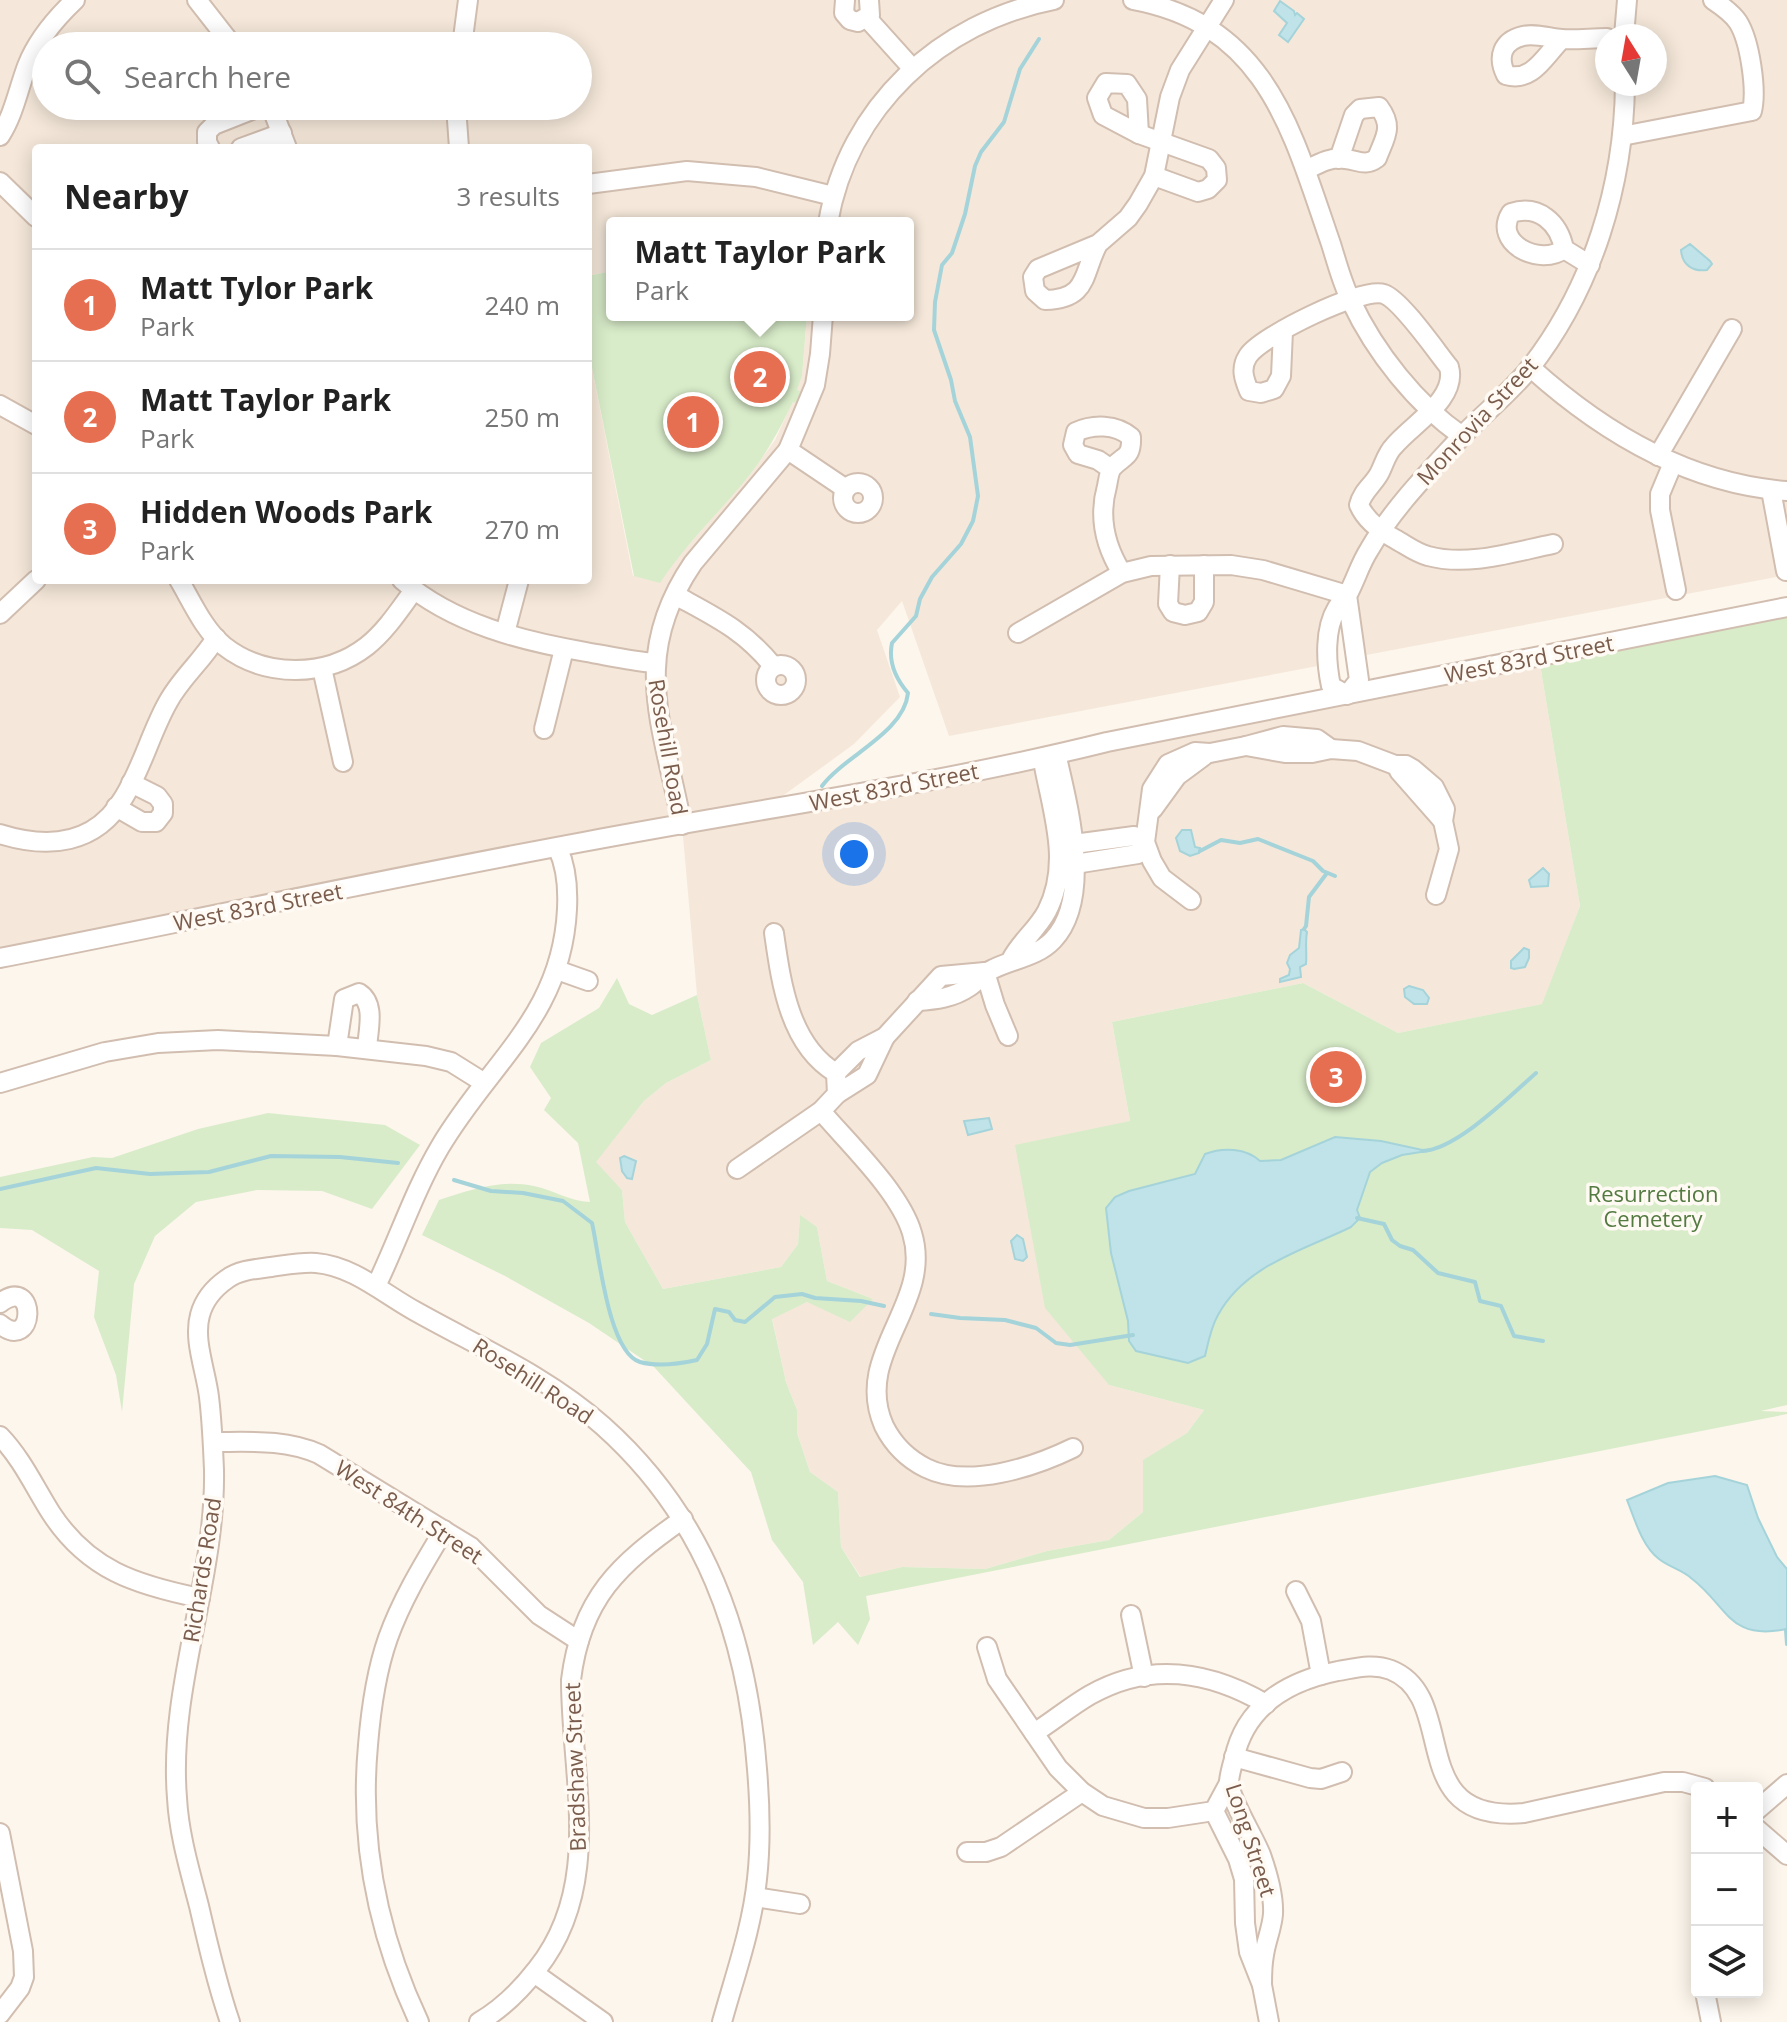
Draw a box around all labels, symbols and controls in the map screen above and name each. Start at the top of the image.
north arrow [1595,24,1667,96]
search box [32,32,592,120]
icon: search [60,54,104,98]
text: Search here [124,56,291,97]
text: Nearby [64,173,189,219]
text: 3 results [457,178,560,214]
popup [606,217,914,321]
text: Matt Taylor Park [634,231,886,272]
text: Matt Tylor Park [140,267,373,308]
text: Park [634,272,689,308]
text: 1 [83,287,97,323]
text: 240 m [485,287,560,323]
text: Park [140,308,194,344]
pin: 2 [734,347,786,407]
street label: Monrovia Street [1409,350,1543,491]
text: Matt Taylor Park [140,379,391,420]
pin: 1 [667,392,719,452]
text: 2 [83,399,97,435]
text: 250 m [485,399,560,435]
text: Park [140,420,194,456]
text: Hidden Woods Park [140,491,432,532]
text: 3 [83,511,97,547]
text: 270 m [485,511,560,547]
text: Park [140,532,194,568]
street label: West 83rd Street [1442,627,1616,689]
street label: Rosehill Road [642,676,696,817]
street label: West 83rd Street [807,755,981,817]
your location [834,834,874,874]
street label: West 83rd Street [171,875,345,937]
pin: 3 [1310,1047,1362,1107]
park label: Resurrection Cemetery [1588,1178,1718,1233]
street label: Rosehill Road [468,1330,600,1430]
street label: West 84th Street [330,1452,489,1570]
street label: Richards Road [175,1495,227,1645]
street label: Bradshaw Street [556,1682,592,1852]
street label: Long Street [1220,1779,1284,1900]
map controls [1691,1782,1763,1998]
button: + [1691,1782,1763,1854]
button: − [1691,1854,1763,1926]
button: layers [1691,1926,1763,1998]

